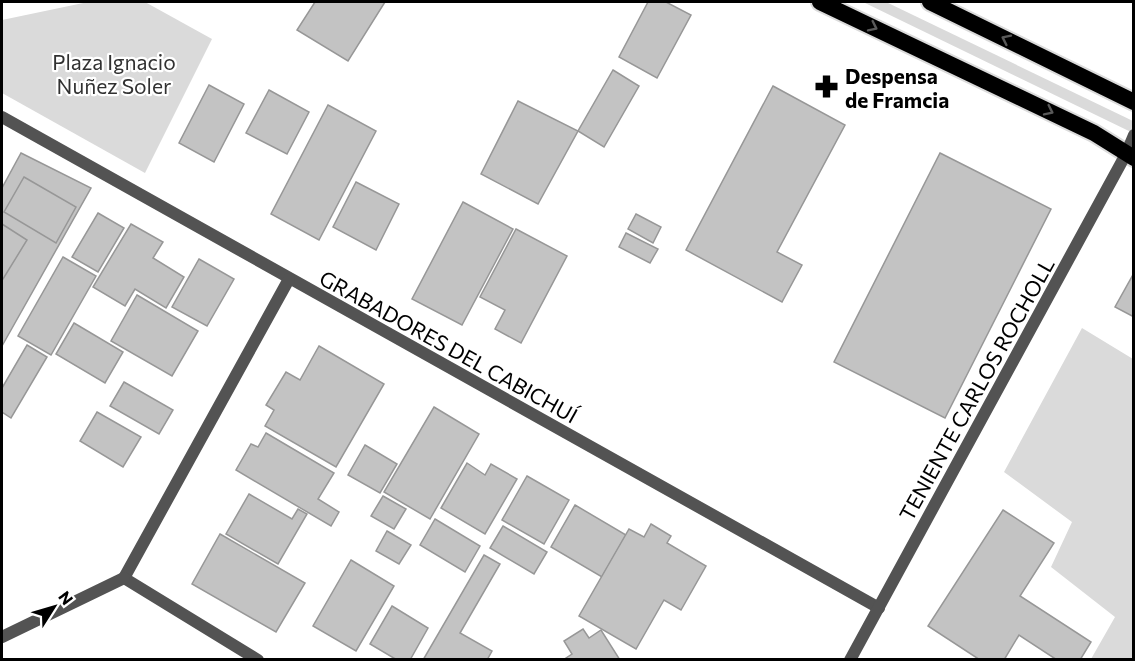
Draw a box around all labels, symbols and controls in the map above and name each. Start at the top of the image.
one-way arrow [866,19,877,31]
one-way arrow [1001,35,1012,46]
park label: Plaza Ignacio Nuñez Soler [52,49,176,98]
place label: Despensa de Framcia [845,63,949,112]
pharmacy icon: Despensa de Framcia [814,74,840,100]
one-way arrow [1042,104,1053,116]
street label: TENIENTE CARLOS ROCHOLL [893,253,1059,525]
street label: GRABADORES DEL CABICHUÍ [316,265,583,428]
north arrow [24,577,84,637]
text: N [55,587,78,608]

